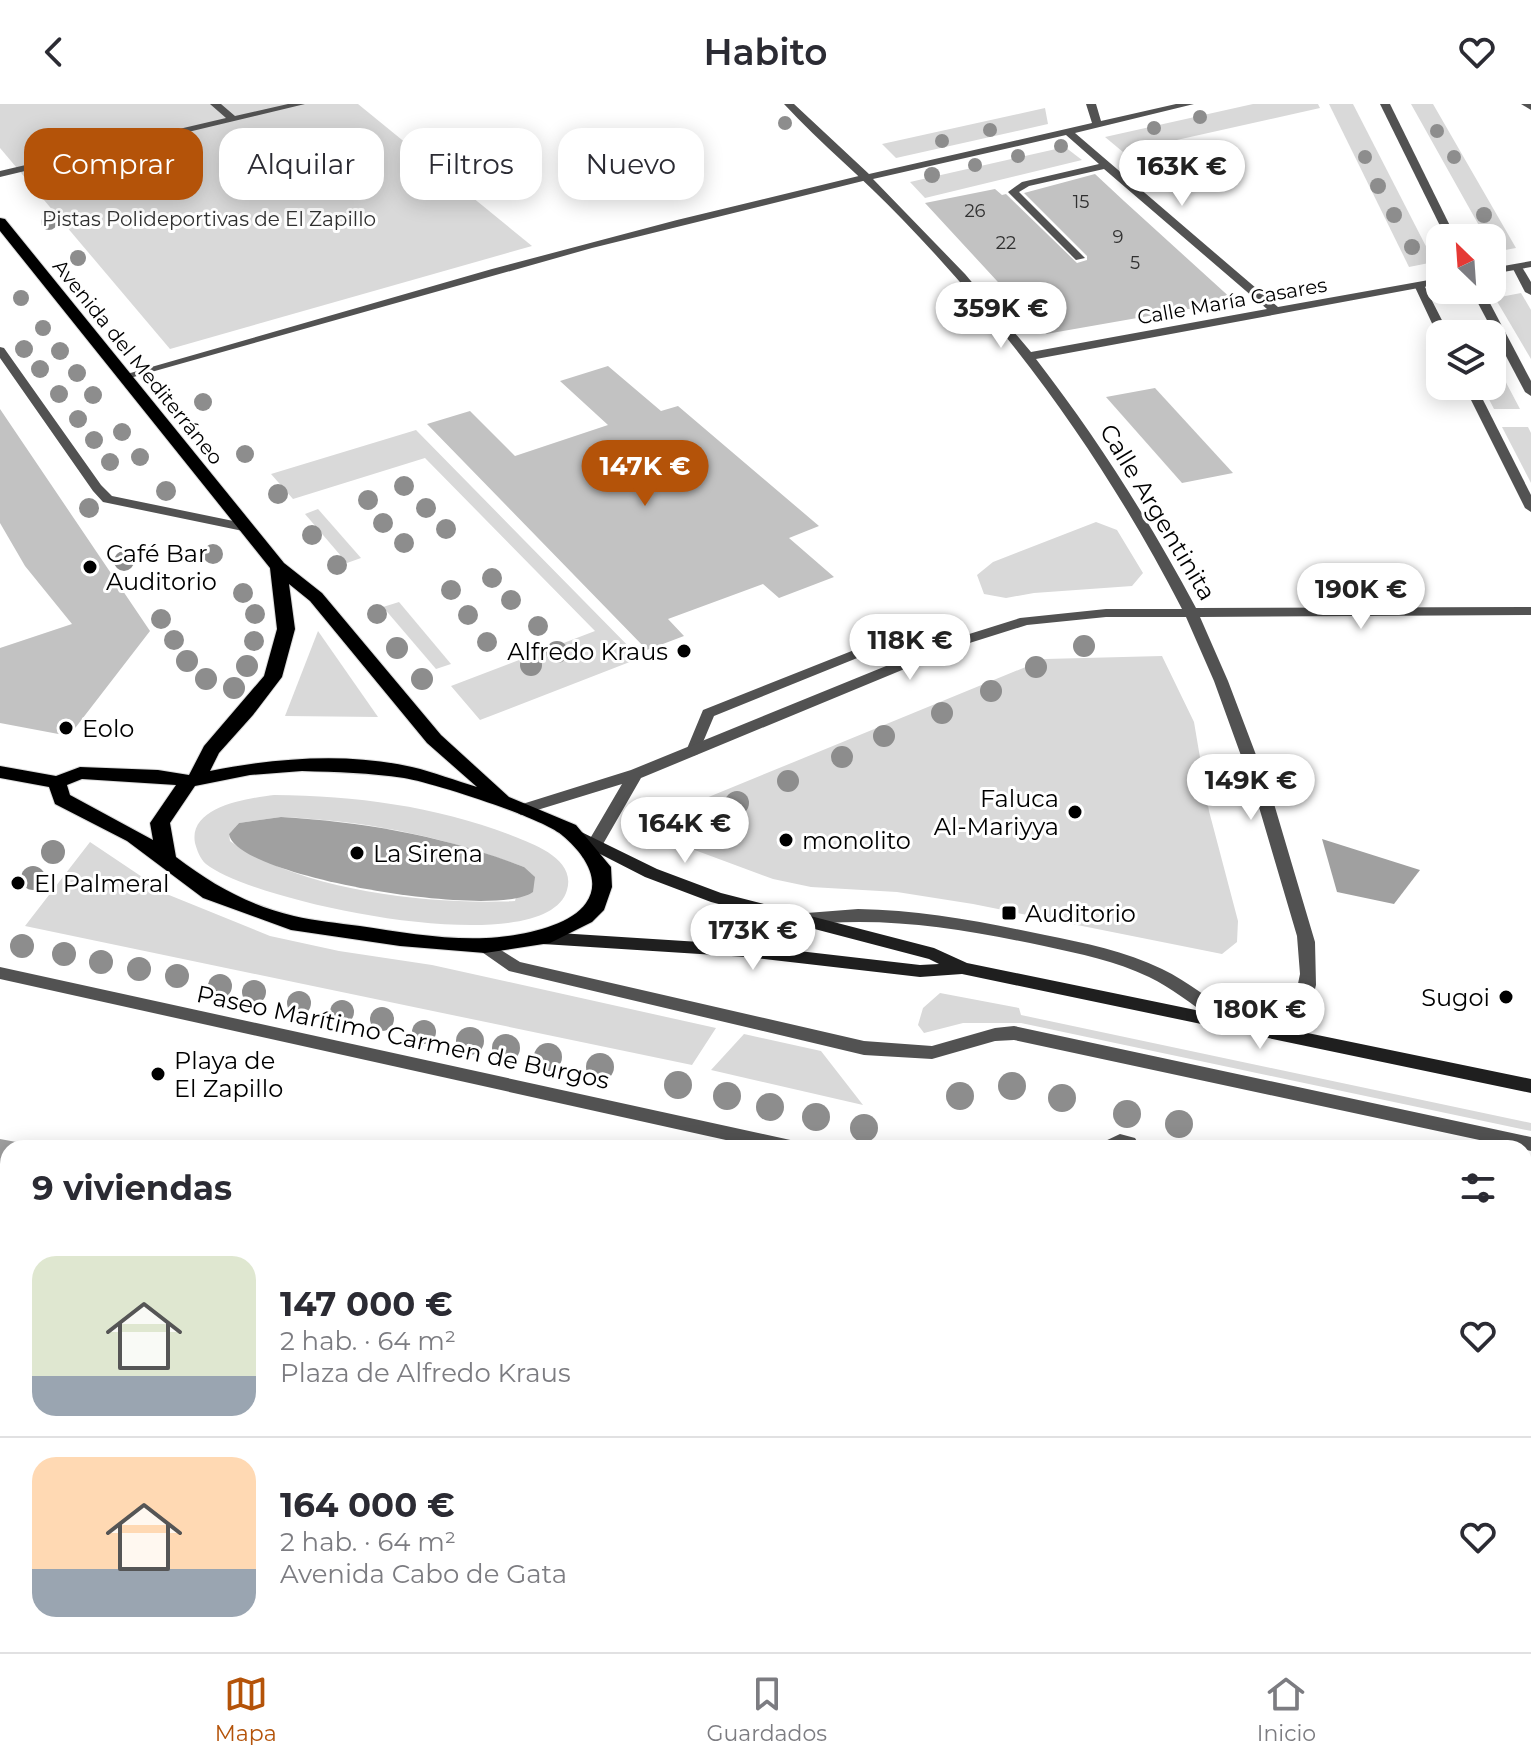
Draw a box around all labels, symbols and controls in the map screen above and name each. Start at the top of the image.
icon: back [32,30,76,74]
text: Habito [704,30,827,74]
icon: heart [1455,30,1499,74]
chip: Comprar [24,128,203,200]
chip: Alquilar [219,128,384,200]
chip: Filtros [400,128,542,200]
chip: Nuevo [558,128,704,200]
pin: 163K € [1117,140,1247,208]
text: 163K € [1137,150,1227,182]
house number: 15 [1073,191,1089,213]
house number: 26 [964,200,986,222]
park label: Pistas Polideportivas de El Zapillo [42,207,376,231]
north arrow [1426,224,1506,304]
map controls [1426,224,1506,400]
house number: 9 [1113,226,1124,248]
house number: 22 [996,232,1016,254]
house number: 5 [1130,252,1140,274]
street label: Avenida del Mediterráneo [48,255,228,469]
street label: Calle María Casares [1135,272,1329,329]
pin: 359K € [936,282,1066,350]
text: 359K € [954,292,1048,324]
button: layers [1426,320,1506,400]
street label: Calle Argentinita [1094,419,1222,605]
pin: 147K € [580,440,710,508]
text: 147K € [600,450,690,482]
place label: Café Bar Auditorio [106,539,217,596]
marker: Café Bar Auditorio [81,558,99,576]
pin: 190K € [1296,563,1426,631]
text: 190K € [1315,573,1407,605]
pin: 118K € [845,614,975,682]
text: 118K € [867,624,953,656]
place label: Alfredo Kraus [507,637,668,666]
marker: Alfredo Kraus [675,642,693,660]
place label: Eolo [82,714,134,743]
marker: Eolo [57,719,75,737]
pin: 149K € [1186,754,1316,822]
text: 149K € [1205,764,1297,796]
place label: Faluca Al-Mariyya [934,784,1059,841]
pin: 164K € [620,797,750,865]
marker: Faluca Al-Mariyya [1066,803,1084,821]
text: 164K € [639,807,731,839]
place label: monolito [802,826,911,855]
marker: monolito [777,831,795,849]
place label: La Sirena [373,839,483,868]
marker: La Sirena [348,844,366,862]
place label: El Palmeral [34,869,170,898]
marker: El Palmeral [9,874,27,892]
place label: Auditorio [1025,899,1136,928]
pin: 173K € [688,904,818,972]
marker: Auditorio [1000,904,1018,922]
text: 173K € [708,914,798,946]
street label: Paseo Marítimo Carmen de Burgos [194,979,612,1095]
pin: 180K € [1195,983,1325,1051]
place label: Sugoi [1421,983,1490,1012]
marker: Sugoi [1497,988,1515,1006]
text: 180K € [1214,993,1306,1025]
place label: Playa de El Zapillo [174,1046,283,1103]
marker: Playa de El Zapillo [149,1065,167,1083]
icon: filters [1456,1166,1500,1210]
text: 9 viviendas [32,1167,232,1209]
text: 147 000 € [280,1283,453,1325]
icon: home [96,1288,192,1384]
icon: heart [1456,1314,1500,1358]
text: 2 hab. · 64 m² [280,1325,456,1357]
text: Plaza de Alfredo Kraus [280,1357,571,1389]
text: 164 000 € [280,1484,455,1526]
icon: home [96,1489,192,1585]
icon: heart [1456,1515,1500,1559]
text: 2 hab. · 64 m² [280,1526,456,1558]
text: Avenida Cabo de Gata [280,1558,567,1590]
tab: Mapa [215,1672,277,1747]
tab: Guardados [706,1672,827,1747]
tab: Inicio [1257,1672,1316,1747]

